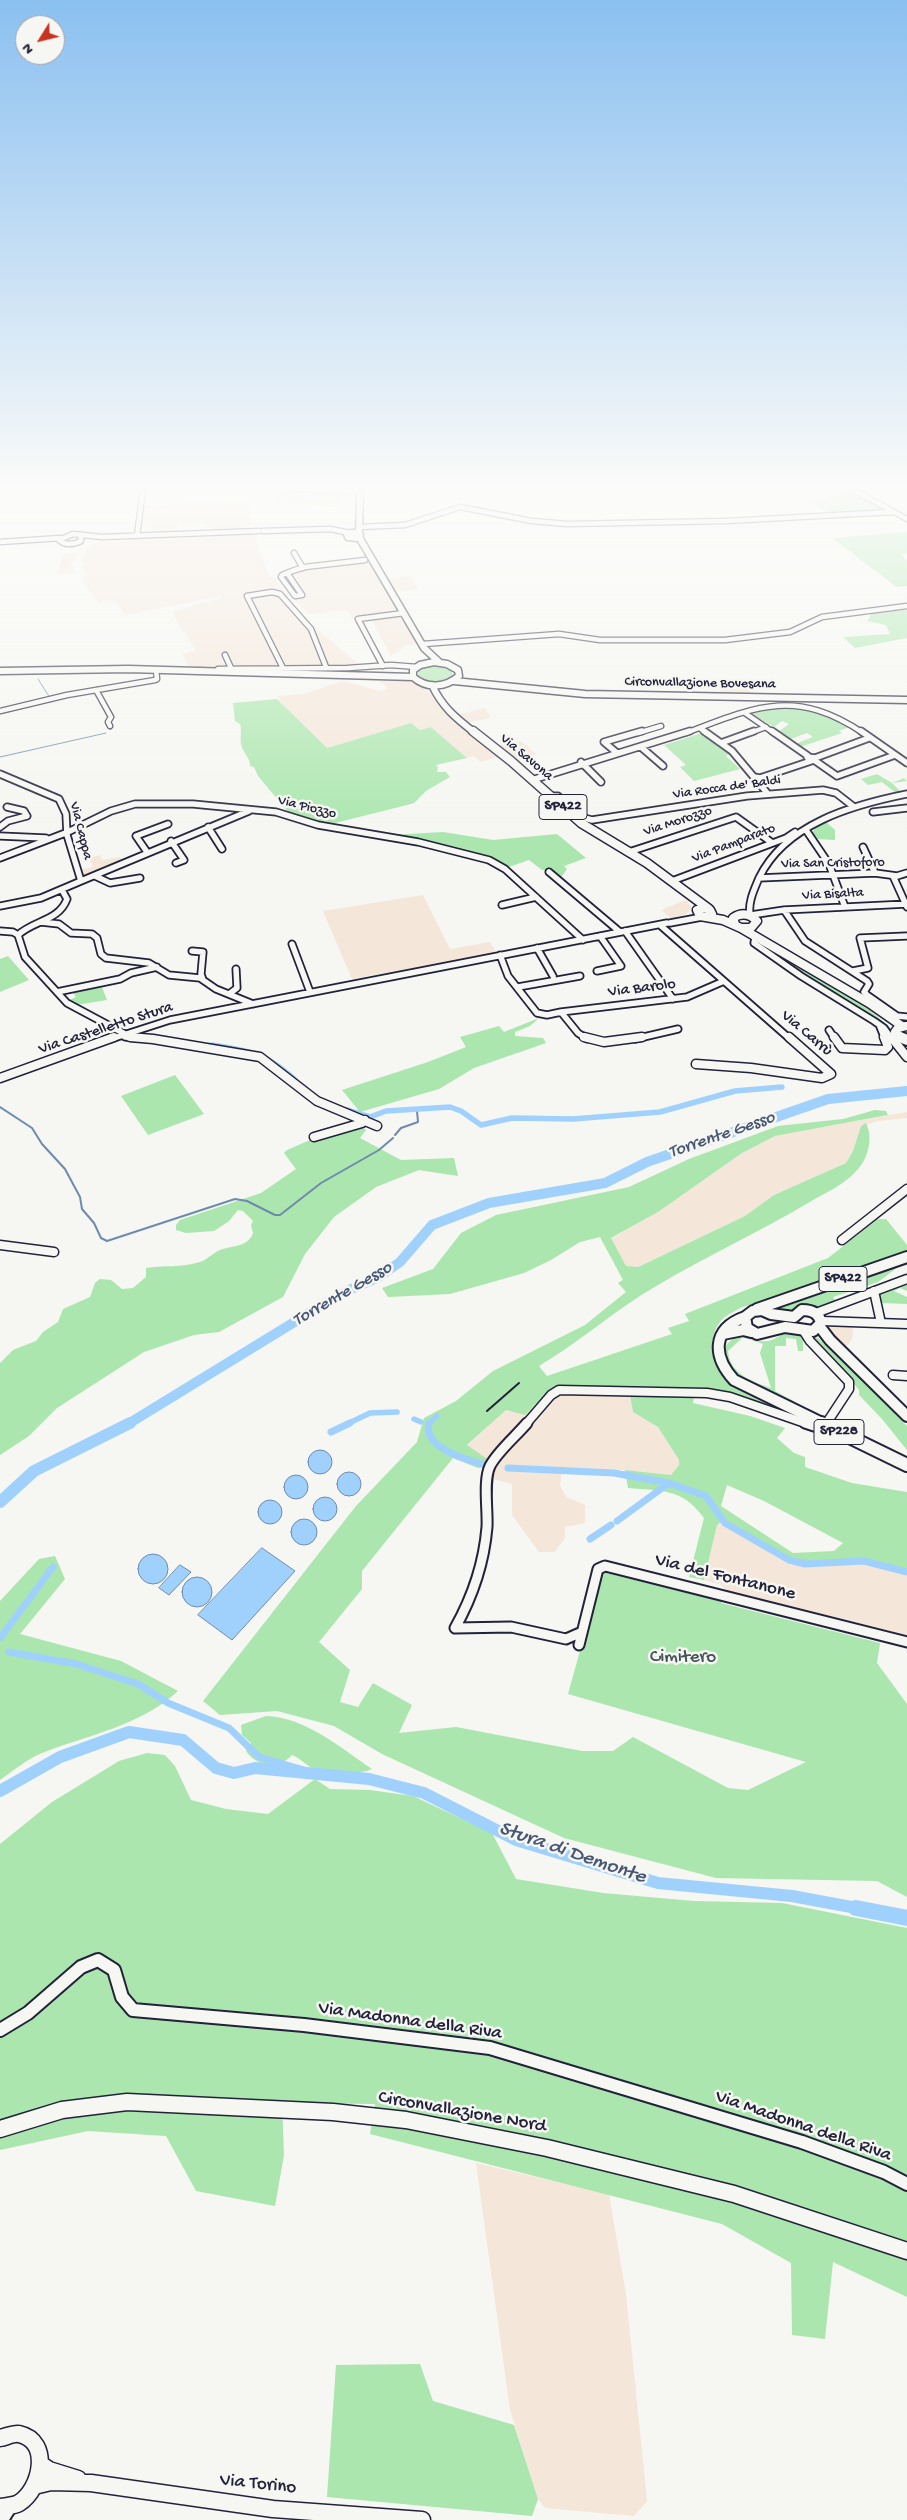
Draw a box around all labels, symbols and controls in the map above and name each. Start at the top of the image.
north arrow [15,15,65,65]
text: N [19,40,38,57]
street label: Circonvallazione Bovesana [624,674,776,694]
street label: Via Savona [496,731,556,785]
street label: Via Rocca de' Baldi [672,772,782,804]
street label: Via Piozzo [276,793,338,823]
road number: SP422 [539,794,587,820]
street label: Via Cappa [65,800,95,862]
street label: Via Morozzo [642,803,714,841]
street label: Via Pamparato [690,820,778,868]
street label: Via San Cristoforo [781,855,885,873]
street label: Via Bisalta [802,885,864,905]
street label: Via Barolo [607,975,677,1003]
street label: Via Castelletto Stura [37,998,175,1060]
street label: Via Carrù [776,1007,836,1061]
water label: Torrente Gesso [666,1108,778,1164]
water label: Torrente Gesso [290,1258,396,1332]
road number: SP422 [819,1266,867,1292]
road number: SP228 [814,1420,864,1444]
street label: Via del Fontanone [652,1550,798,1606]
park label: Cimitero [650,1647,716,1669]
water label: Stura di Demonte [495,1817,649,1891]
street label: Via Madonna della Riva [317,1998,503,2046]
street label: Via Madonna della Riva [712,2086,894,2168]
street label: Circonvallazione Nord [376,2087,548,2139]
street label: Via Torino [219,2470,297,2500]

